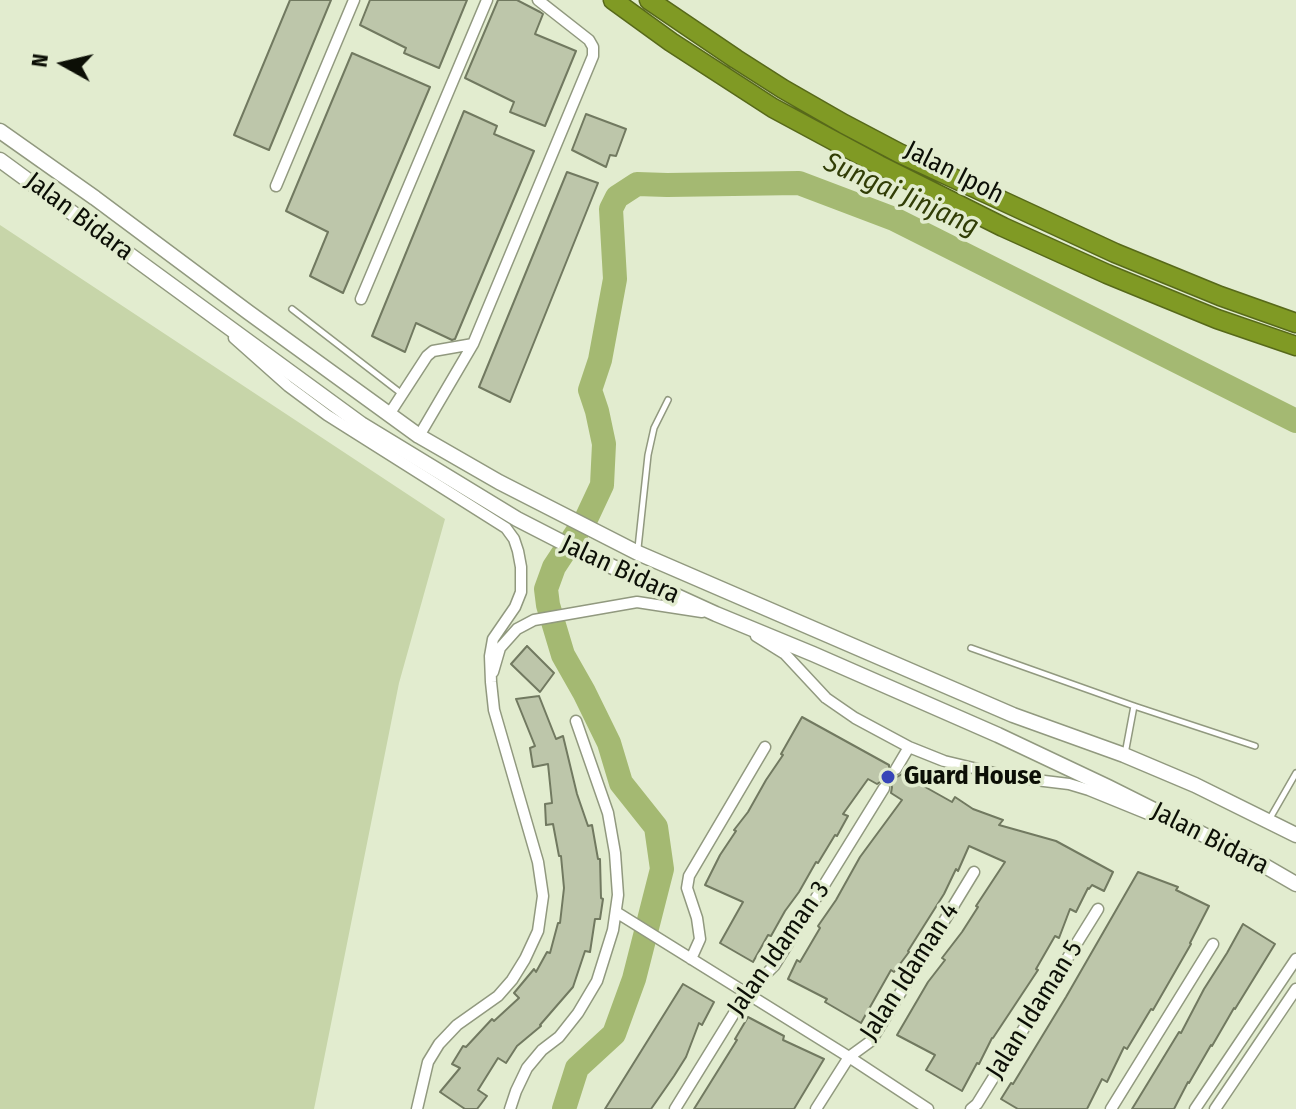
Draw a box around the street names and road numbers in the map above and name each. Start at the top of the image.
street label: Jalan Ipoh [899,135,1009,211]
street label: Jalan Bidara [19,166,139,268]
street label: Jalan Bidara [556,529,684,611]
street label: Jalan Bidara [1146,796,1274,882]
street label: Jalan Idaman 3 [721,876,837,1022]
street label: Jalan Idaman 4 [854,897,966,1047]
street label: Jalan Idaman 5 [980,935,1090,1085]

